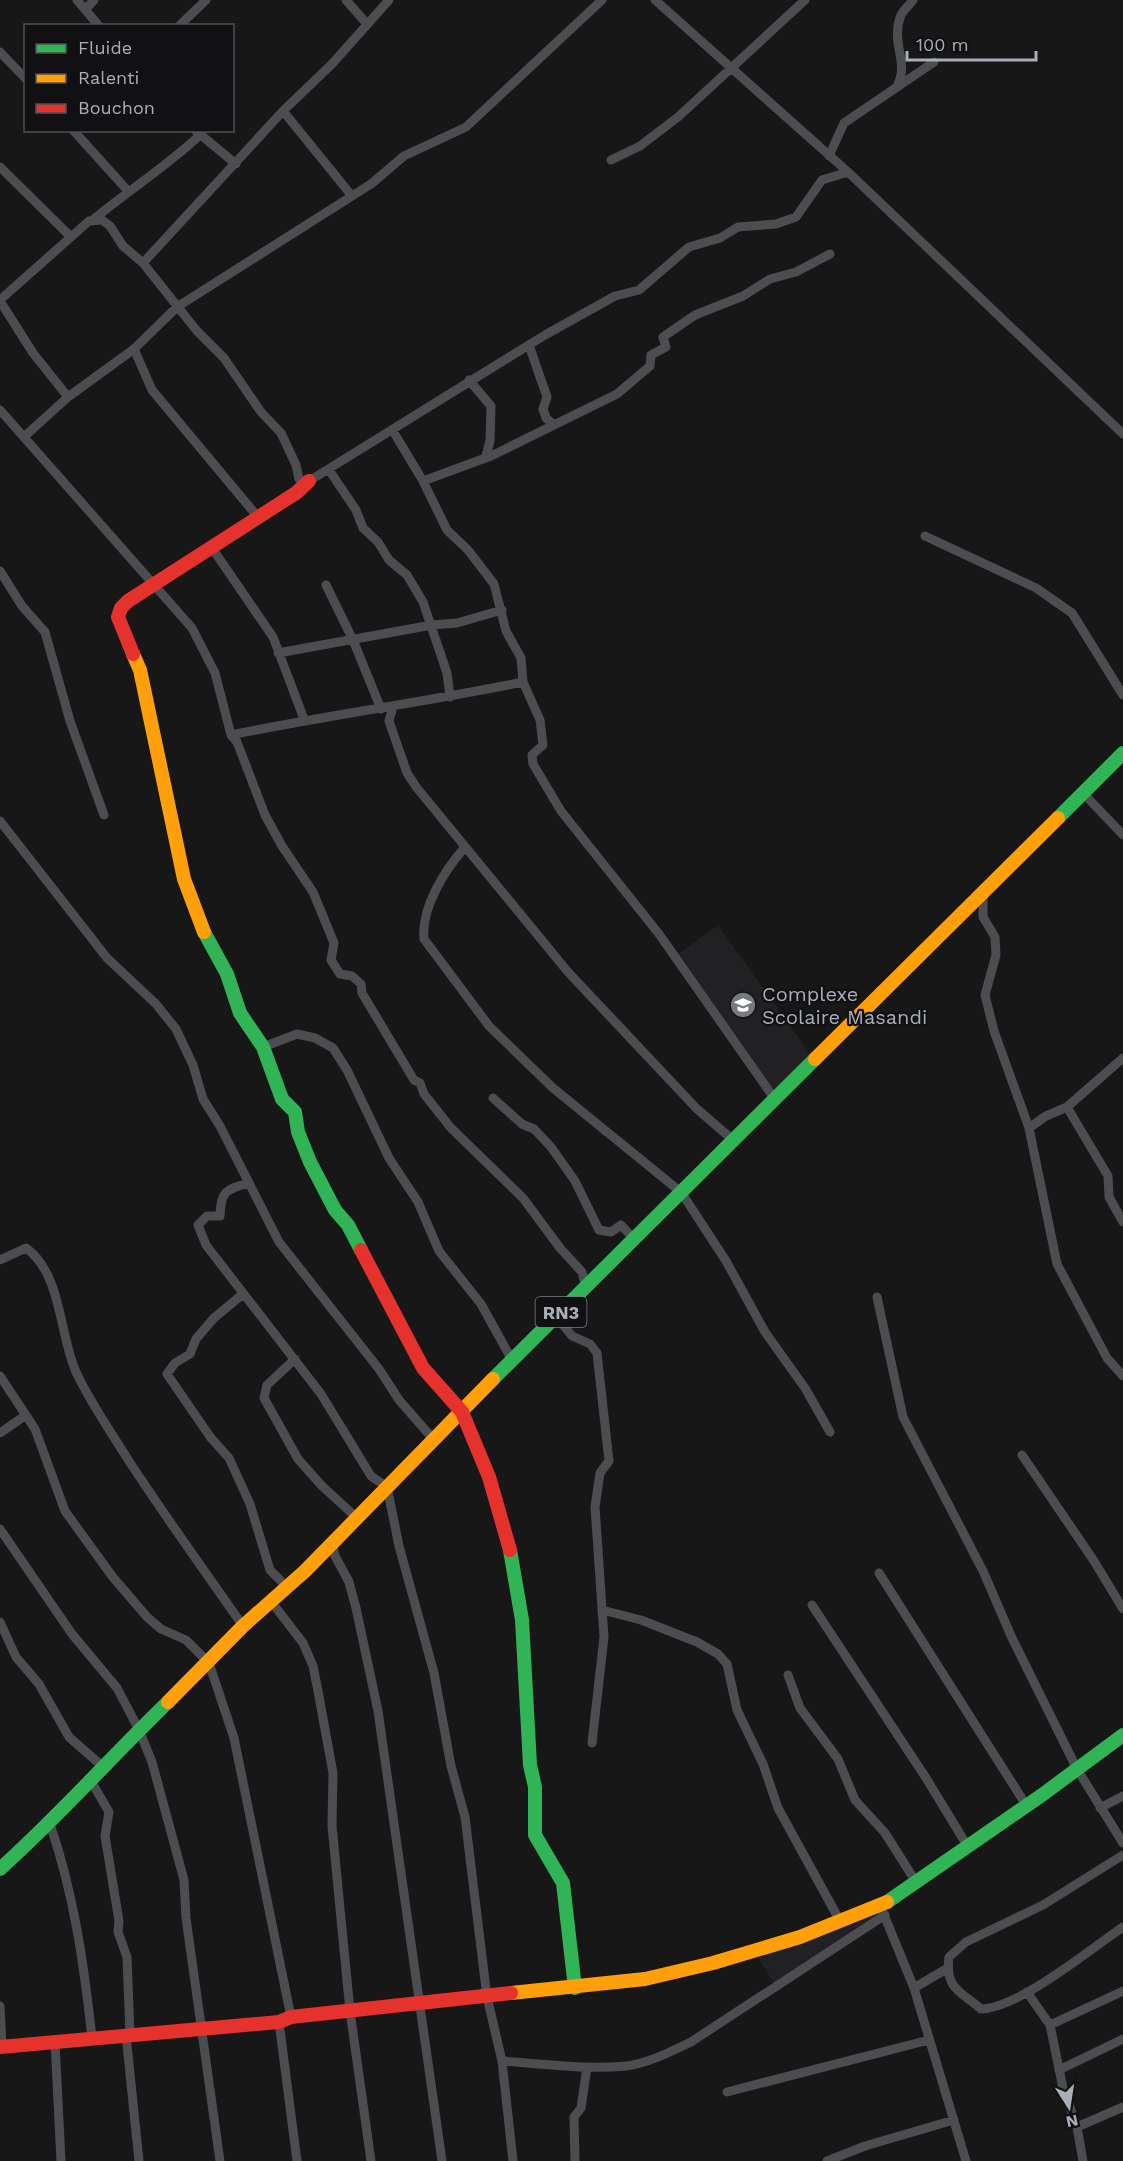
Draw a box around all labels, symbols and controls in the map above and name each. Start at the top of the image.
legend [24,24,234,132]
scale bar [907,24,1036,62]
text: 100 m [916,34,969,55]
text: Fluide [78,37,132,58]
text: Ralenti [78,67,139,88]
text: Bouchon [78,97,155,118]
place label: Complexe Scolaire Masandi [762,982,927,1029]
school or university icon: Complexe Scolaire Masandi [728,990,758,1020]
road number: RN3 [536,1297,586,1327]
north arrow [1039,2077,1099,2137]
text: N [1064,2111,1080,2132]

